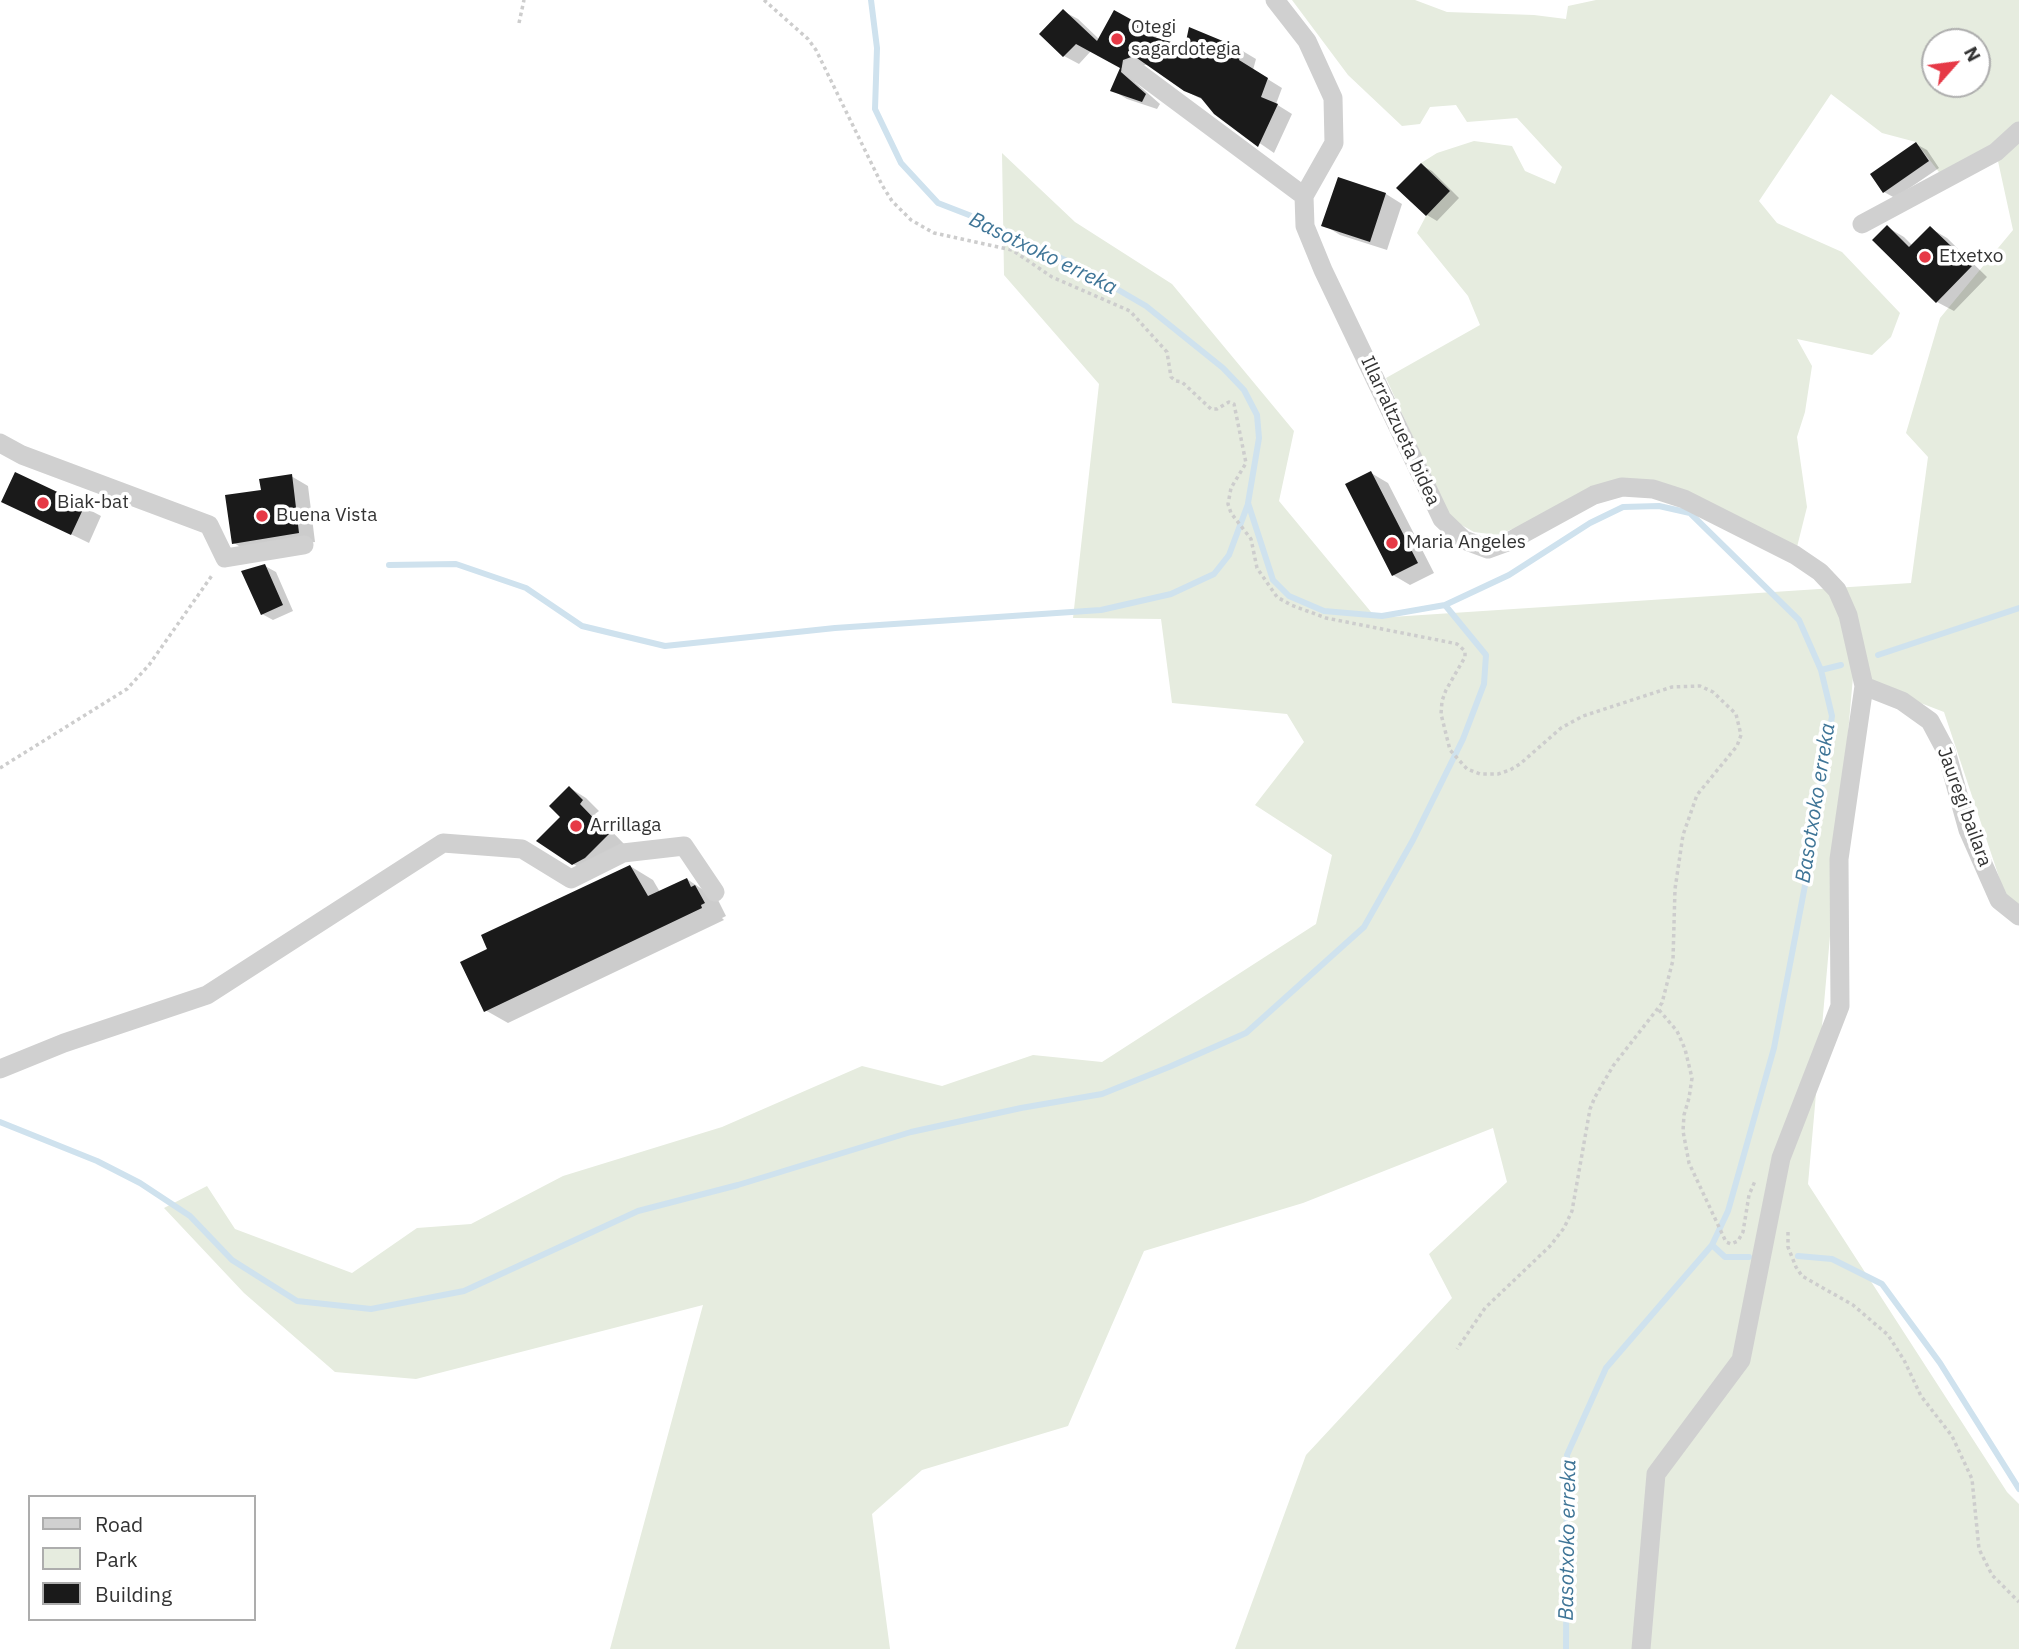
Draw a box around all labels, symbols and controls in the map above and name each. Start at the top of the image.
place label: Otegi sagardotegia [1131,17,1241,61]
north arrow [1921,28,1991,98]
marker: Otegi sagardotegia [1109,31,1125,47]
text: N [1959,42,1987,66]
water label: Basotxoko erreka [965,207,1121,301]
place label: Etxetxo [1939,246,2003,268]
marker: Etxetxo [1917,249,1933,265]
street label: Illarraltzueta bidea [1355,353,1445,509]
place label: Biak-bat [57,492,129,514]
marker: Biak-bat [35,495,51,511]
place label: Buena Vista [276,505,377,527]
marker: Buena Vista [254,508,270,524]
place label: Maria Angeles [1406,532,1526,554]
marker: Maria Angeles [1384,535,1400,551]
water label: Basotxoko erreka [1791,721,1841,885]
street label: Jauregi bailara [1932,744,1996,870]
place label: Arrillaga [590,815,661,837]
marker: Arrillaga [568,818,584,834]
water label: Basotxoko erreka [1554,1459,1582,1621]
legend [28,1495,256,1621]
text: Road [95,1510,143,1538]
text: Park [95,1545,138,1573]
text: Building [95,1580,172,1608]

